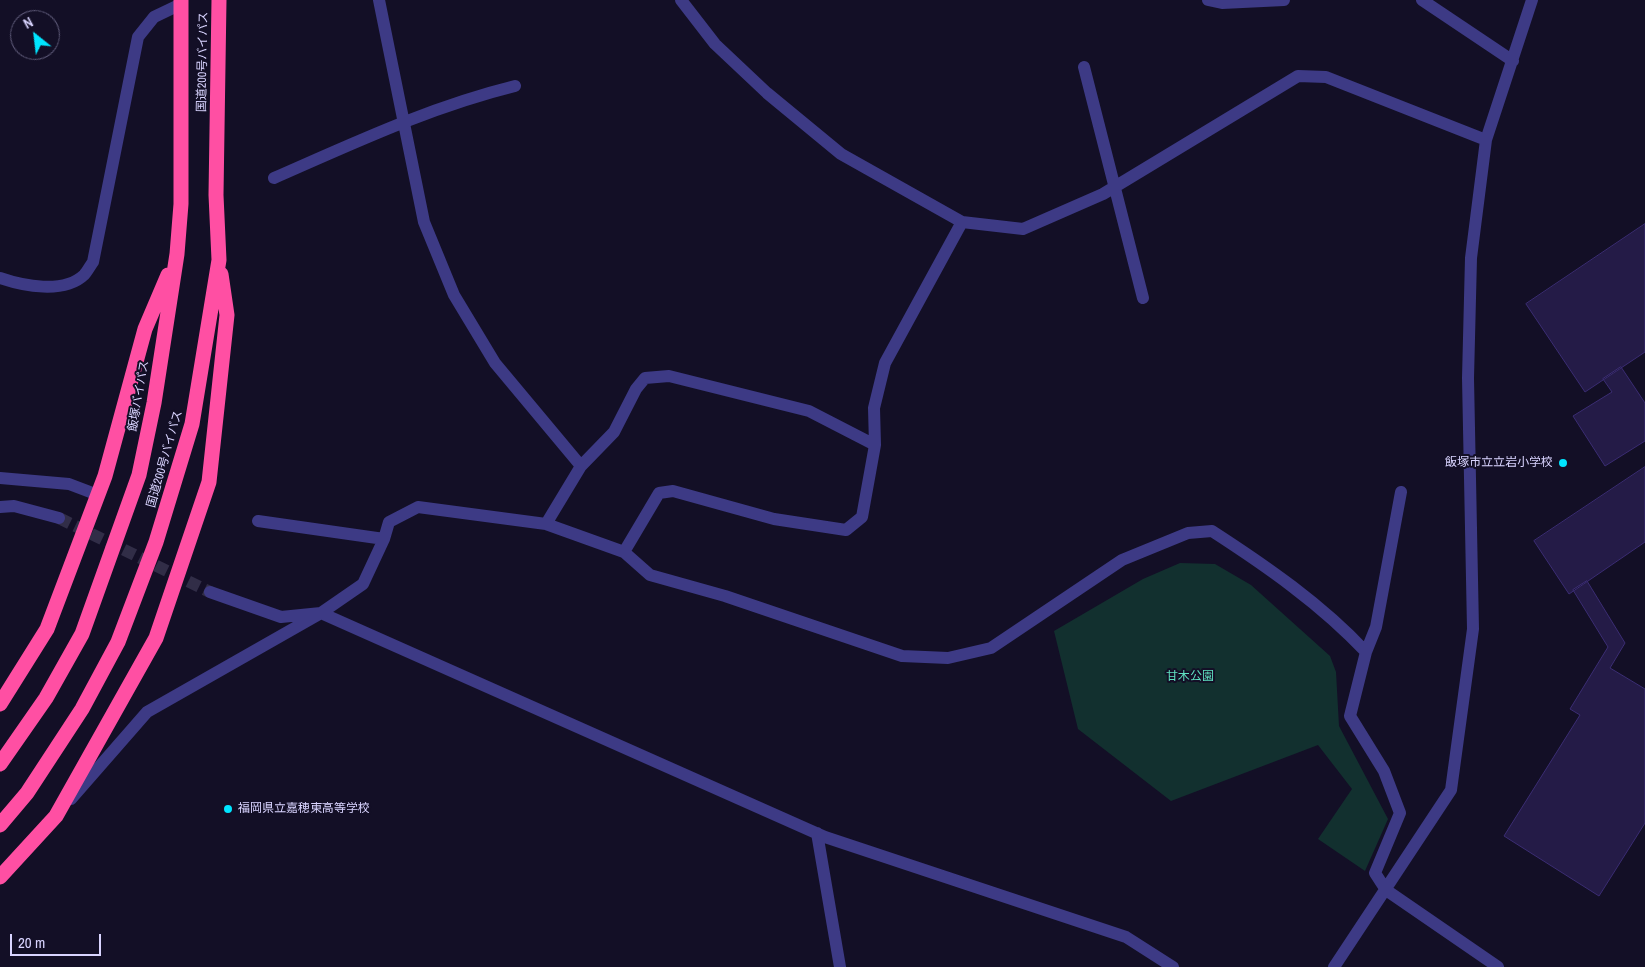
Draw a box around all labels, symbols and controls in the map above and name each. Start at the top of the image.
north arrow [10,10,60,60]
street label: 国道200号バイパス [195,12,211,112]
text: N [20,13,36,33]
street label: 飯塚バイパス [126,359,152,433]
street label: 国道200号バイパス [144,409,186,509]
place label: 飯塚市立立岩小学校 [1445,456,1553,470]
marker: 飯塚市立立岩小学校 [1557,457,1569,469]
park label: 甘木公園 [1166,670,1214,684]
place label: 福岡県立嘉穂東高等学校 [238,802,370,816]
marker: 福岡県立嘉穂東高等学校 [222,803,234,815]
scale bar [12,924,104,956]
text: 20 m [18,932,45,953]

